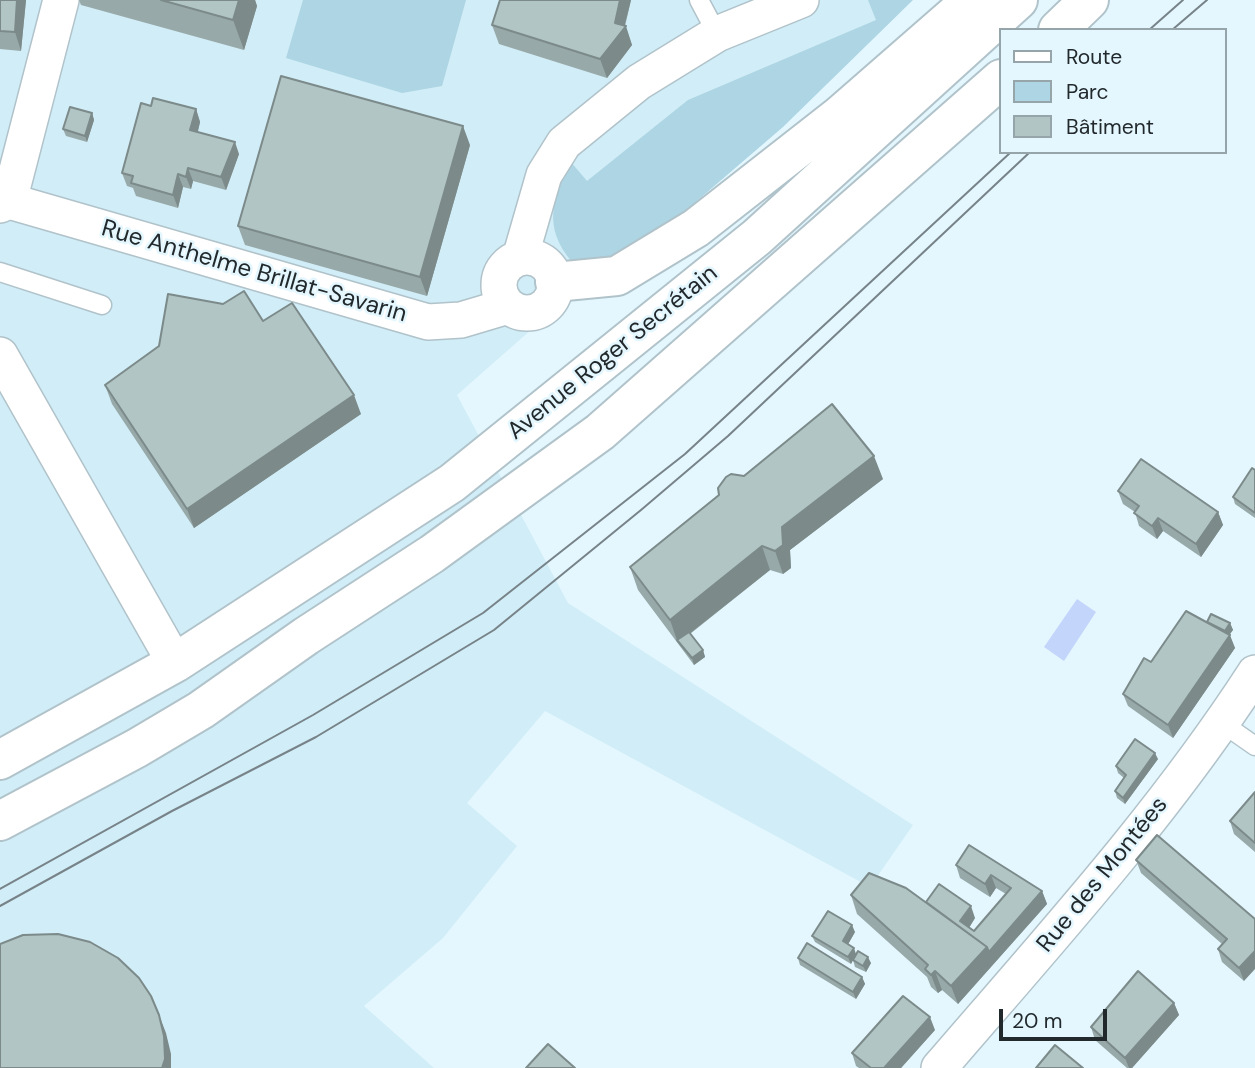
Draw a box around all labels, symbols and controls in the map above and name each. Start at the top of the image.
legend [1000,28,1227,154]
text: Route [1066,43,1122,71]
text: Parc [1066,78,1109,106]
text: Bâtiment [1066,113,1154,141]
street label: Rue Anthelme Brillat-Savarin [98,215,410,329]
street label: Avenue Roger Secrétain [502,259,724,447]
street label: Rue des Montées [1031,791,1175,959]
scale bar [1003,995,1112,1038]
text: 20 m [1012,1007,1063,1035]

